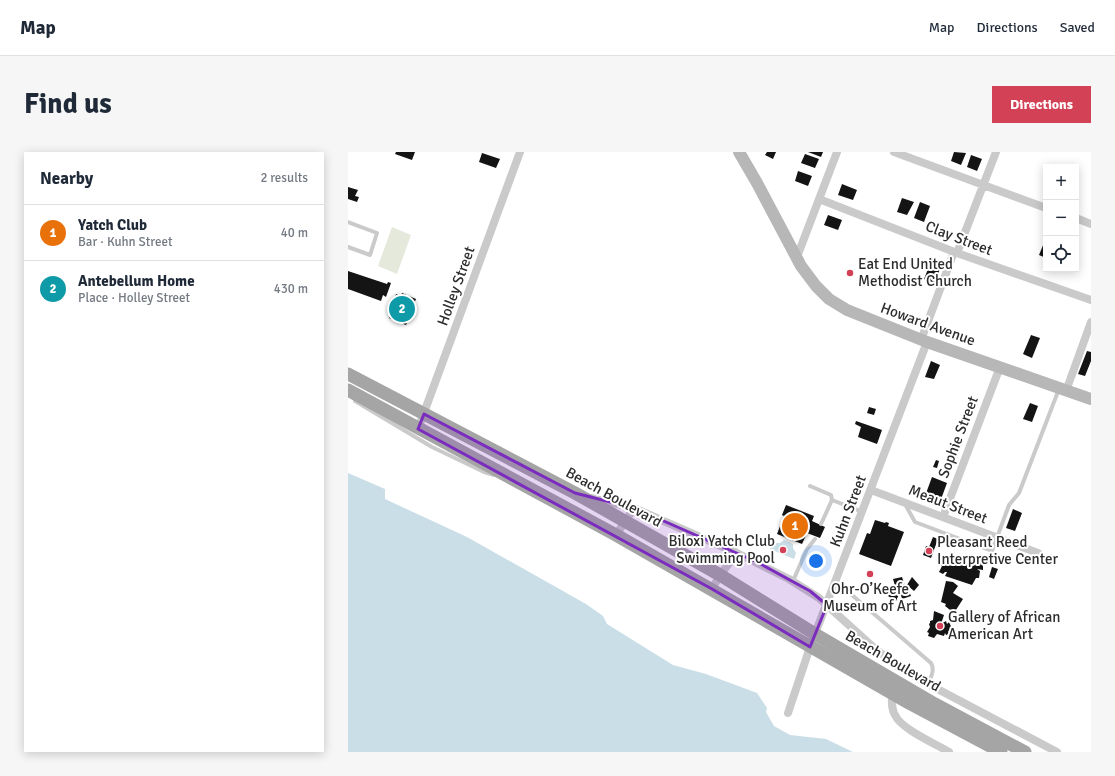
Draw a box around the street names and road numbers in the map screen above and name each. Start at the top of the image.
street label: Clay Street [923,217,995,259]
street label: Holley Street [433,244,479,328]
street label: Howard Avenue [878,299,978,349]
street label: Sophie Street [934,394,982,480]
street label: Beach Boulevard [563,463,665,531]
street label: Kuhn Street [826,472,870,550]
street label: Meaut Street [906,481,990,527]
street label: Beach Boulevard [842,626,944,696]

